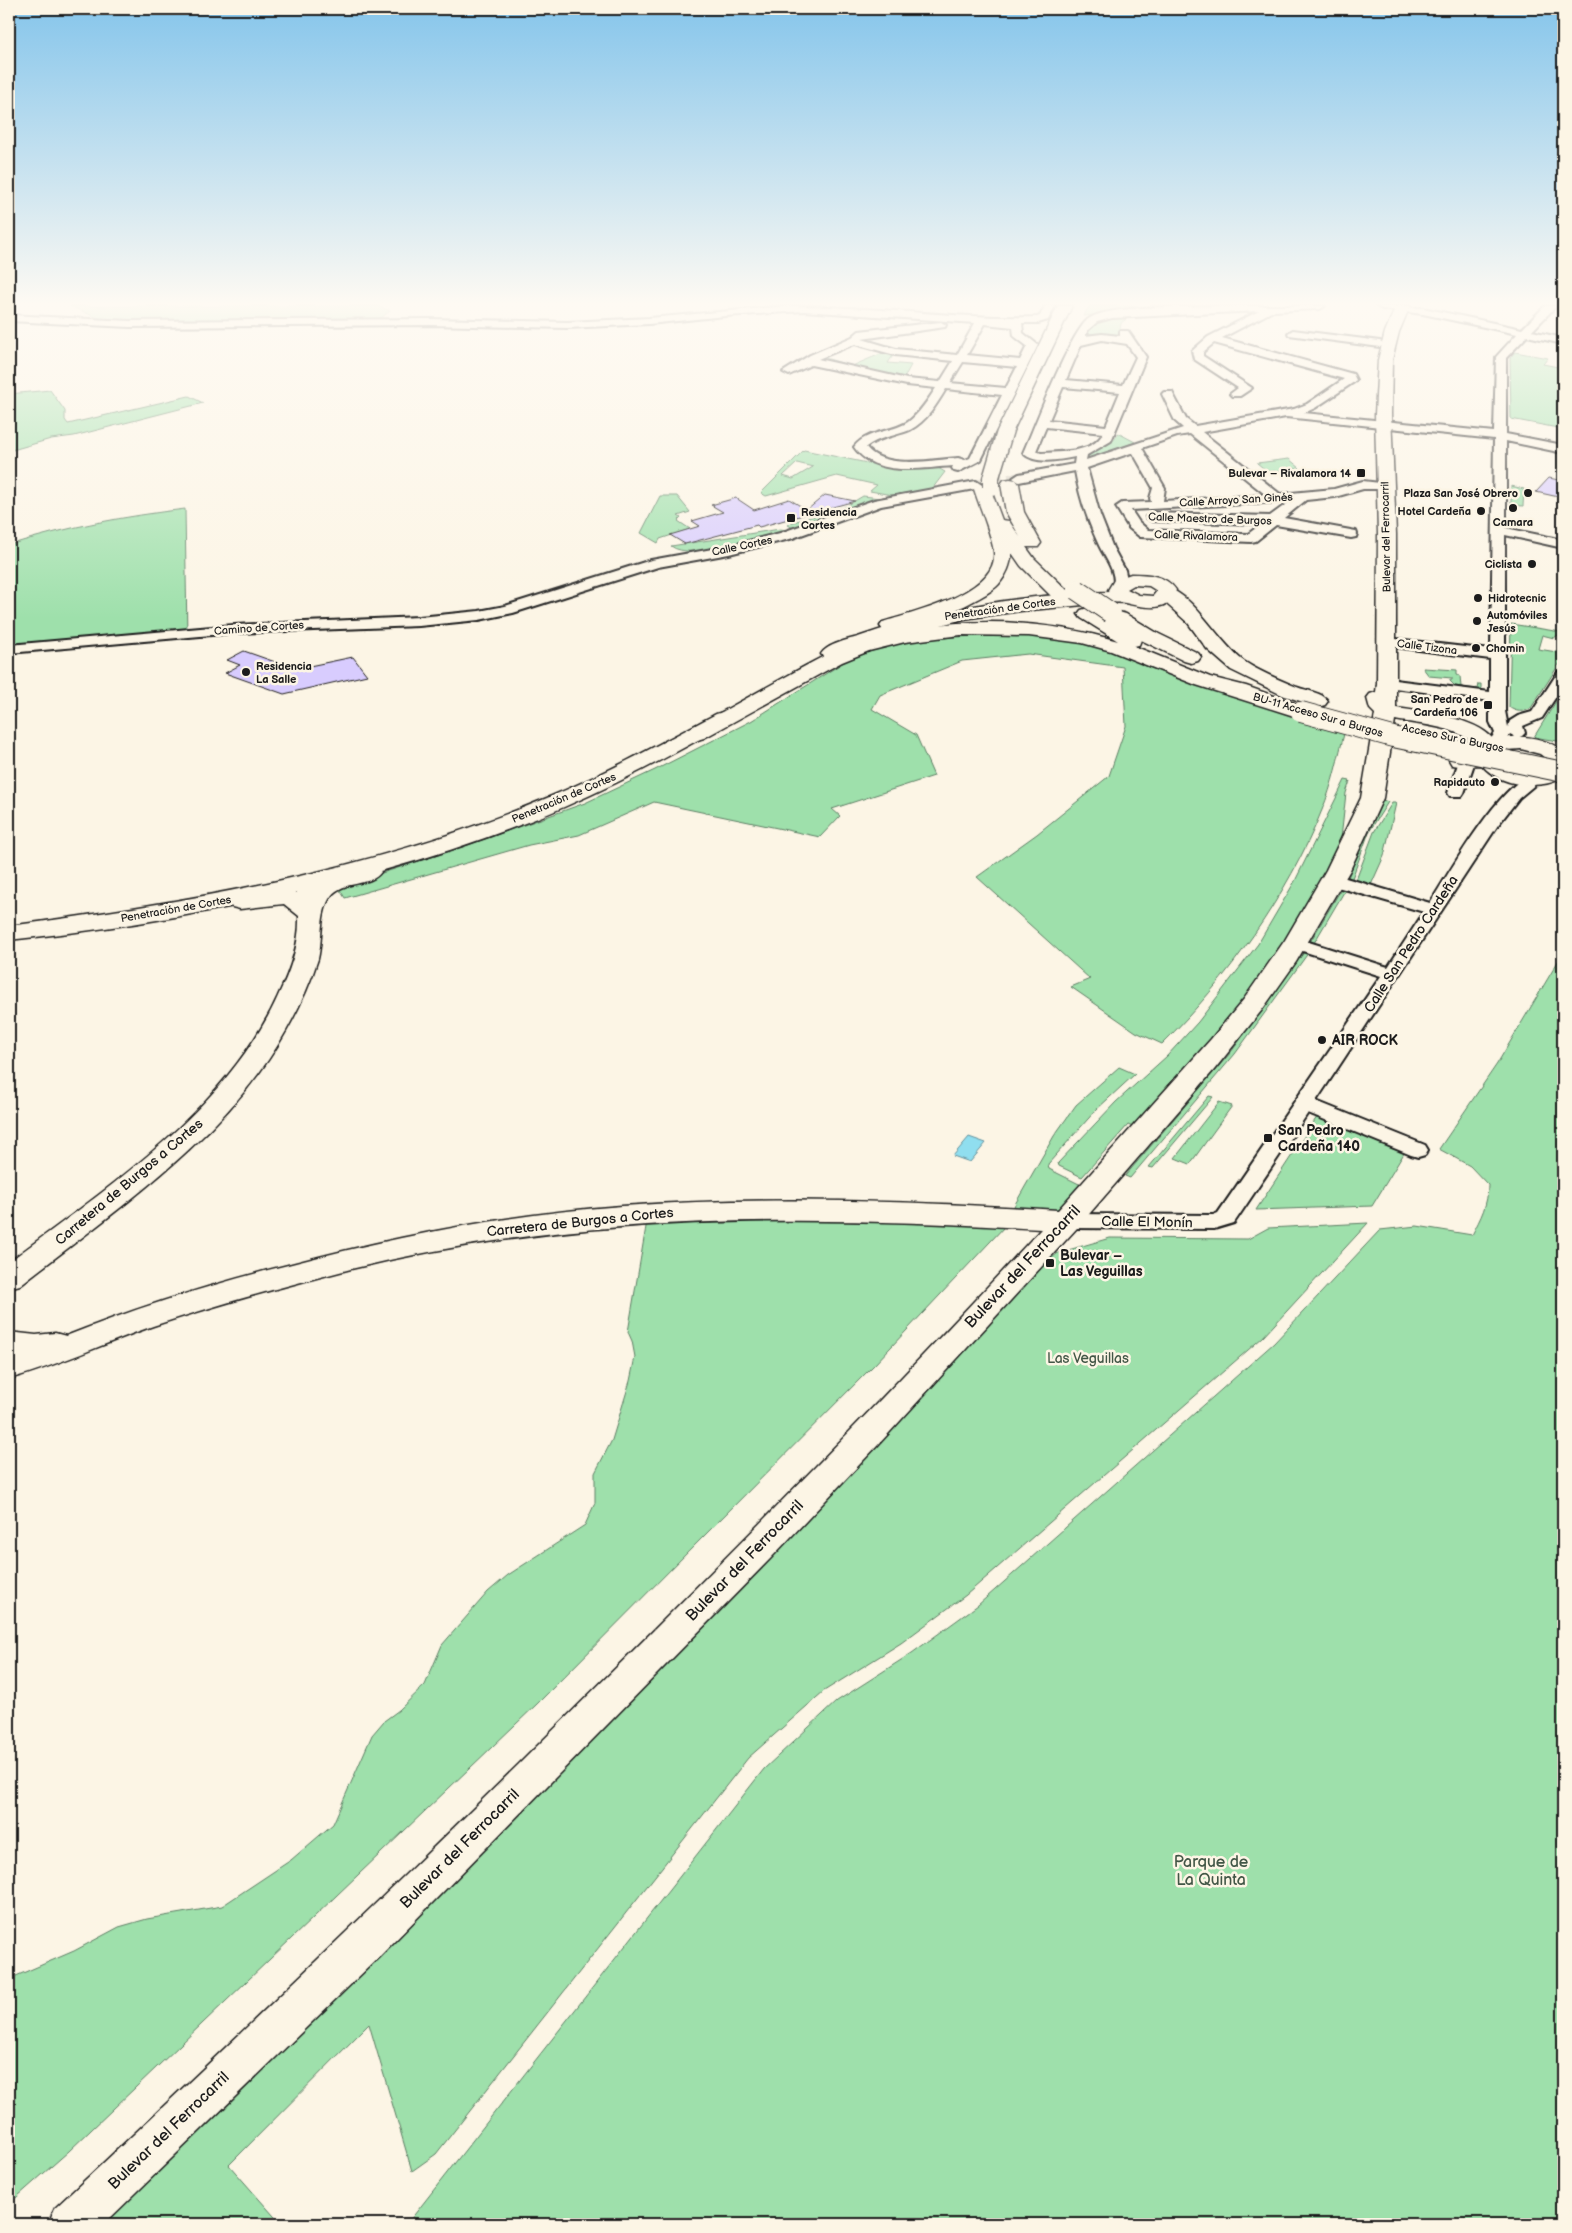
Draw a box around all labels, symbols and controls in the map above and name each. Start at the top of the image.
place label: Bulevar – Rivalamora 14 [1228,467,1352,480]
marker: Bulevar – Rivalamora 14 [1355,467,1367,479]
street label: Bulevar del Ferrocarril [1379,481,1393,593]
place label: Plaza San José Obrero [1403,487,1518,500]
marker: Plaza San José Obrero [1522,487,1534,499]
street label: Calle Arroyo San Ginés [1179,491,1294,509]
marker: Camara [1507,502,1519,514]
place label: Hotel Cardeña [1398,505,1471,518]
marker: Hotel Cardeña [1475,505,1487,517]
place label: Residencia Cortes [801,506,857,532]
street label: Calle Maestro de Burgos [1148,510,1273,528]
marker: Residencia Cortes [785,512,797,524]
place label: Camara [1493,516,1533,529]
street label: Calle Rivalamora [1154,528,1238,544]
street label: Calle Cortes [711,533,774,559]
place label: Ciclista [1485,558,1522,571]
marker: Ciclista [1526,558,1538,570]
marker: Hidrotecnic [1472,592,1484,604]
place label: Hidrotecnic [1488,592,1546,605]
street label: Penetración de Cortes [944,595,1057,623]
place label: Automóviles Jesús [1486,609,1548,635]
marker: Automóviles Jesús [1471,615,1483,627]
street label: Camino de Cortes [214,618,305,638]
street label: Calle Tizona [1396,637,1458,657]
marker: Chomin [1470,642,1482,654]
place label: Chomin [1486,642,1524,655]
place label: Residencia La Salle [256,660,312,686]
marker: Residencia La Salle [240,666,252,678]
street label: BU-11 Acceso Sur a Burgos [1251,690,1385,740]
place label: San Pedro de Cardeña 106 [1411,693,1478,719]
marker: San Pedro de Cardeña 106 [1482,699,1494,711]
street label: Acceso Sur a Burgos [1401,721,1506,755]
street label: Penetración de Cortes [510,770,619,826]
place label: Rapidauto [1433,776,1485,789]
marker: Rapidauto [1489,776,1501,788]
street label: Calle San Pedro Cardeña [1360,872,1462,1016]
street label: Penetración de Cortes [120,893,233,925]
place label: AIR ROCK [1331,1032,1398,1049]
marker: AIR ROCK [1316,1034,1328,1046]
street label: Carretera de Burgos a Cortes [52,1115,206,1249]
place label: San Pedro Cardeña 140 [1278,1122,1360,1155]
marker: San Pedro Cardeña 140 [1262,1132,1274,1144]
street label: Bulevar del Ferrocarril [961,1202,1085,1332]
street label: Carretera de Burgos a Cortes [486,1204,674,1240]
street label: Calle El Monín [1101,1213,1193,1231]
place label: Bulevar – Las Veguillas [1060,1247,1143,1280]
marker: Bulevar – Las Veguillas [1044,1257,1056,1269]
park label: Las Veguillas [1047,1350,1129,1367]
street label: Bulevar del Ferrocarril [682,1496,808,1626]
street label: Bulevar del Ferrocarril [396,1785,524,1913]
park label: Parque de La Quinta [1174,1853,1249,1890]
street label: Bulevar del Ferrocarril [104,2068,234,2194]

